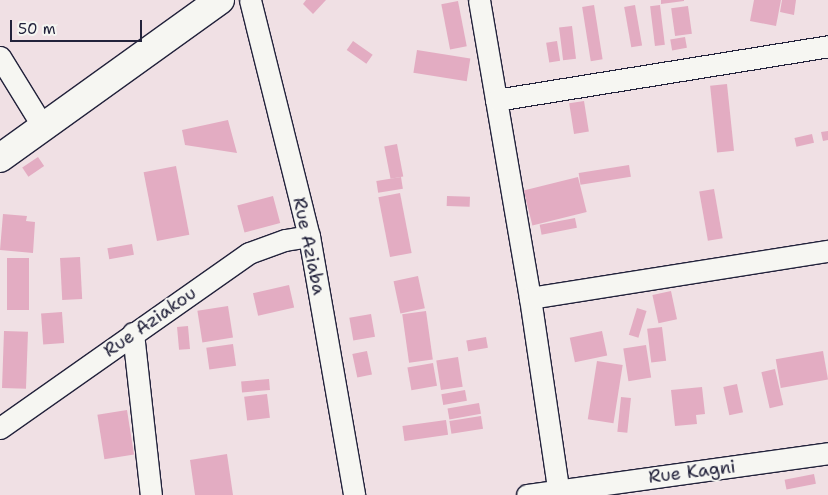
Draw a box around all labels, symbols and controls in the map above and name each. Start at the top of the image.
scale bar [12,10,145,42]
text: 50 m [18,19,56,39]
street label: Rue Aziaba [288,195,330,297]
street label: Rue Aziakou [100,282,200,362]
street label: Rue Kagni [647,456,737,488]

